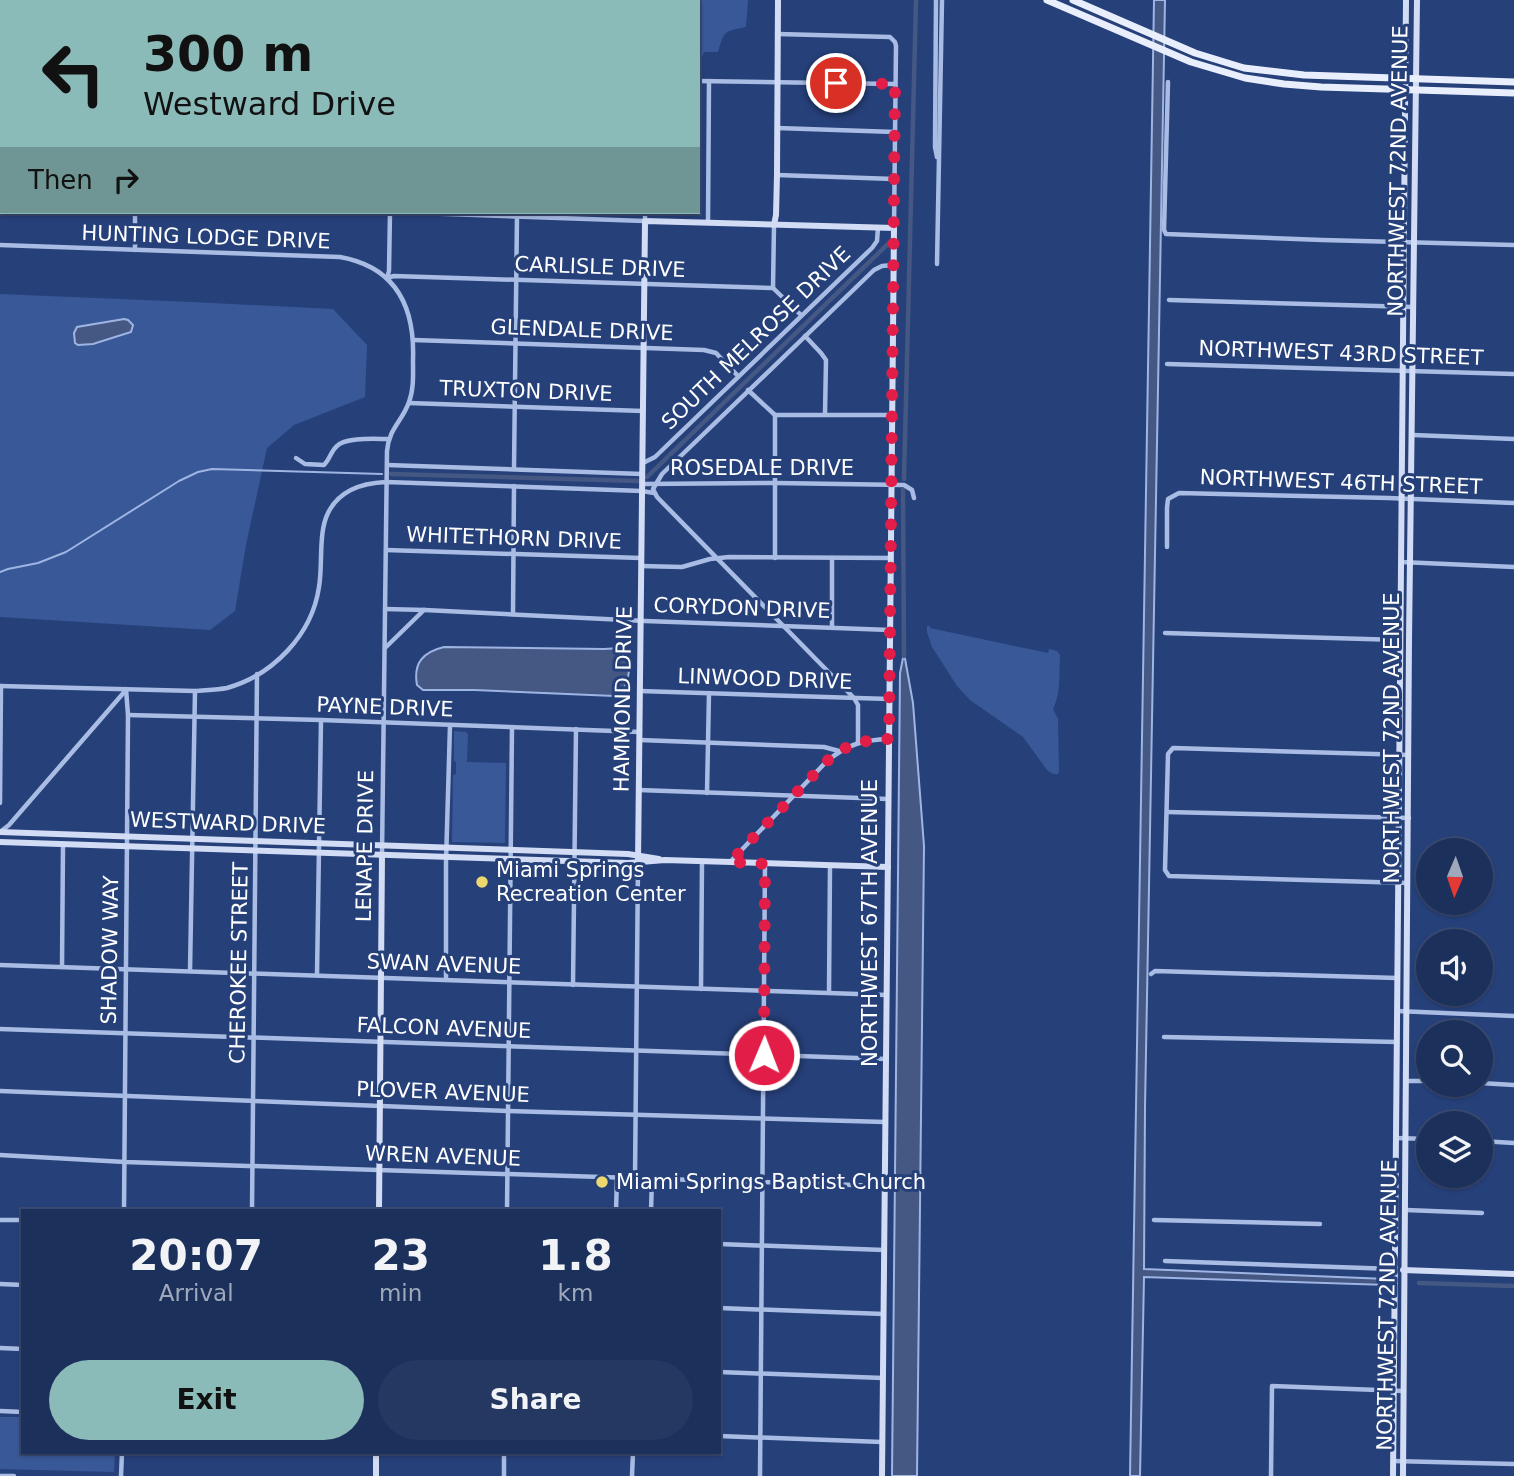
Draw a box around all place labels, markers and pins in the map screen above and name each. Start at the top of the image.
pin [806,53,866,113]
place label: Miami Springs Recreation Center [496,858,686,906]
marker: Miami Springs Recreation Center [474,874,490,890]
place label: Miami Springs Baptist Church [616,1170,926,1194]
marker: Miami Springs Baptist Church [594,1174,610,1190]

